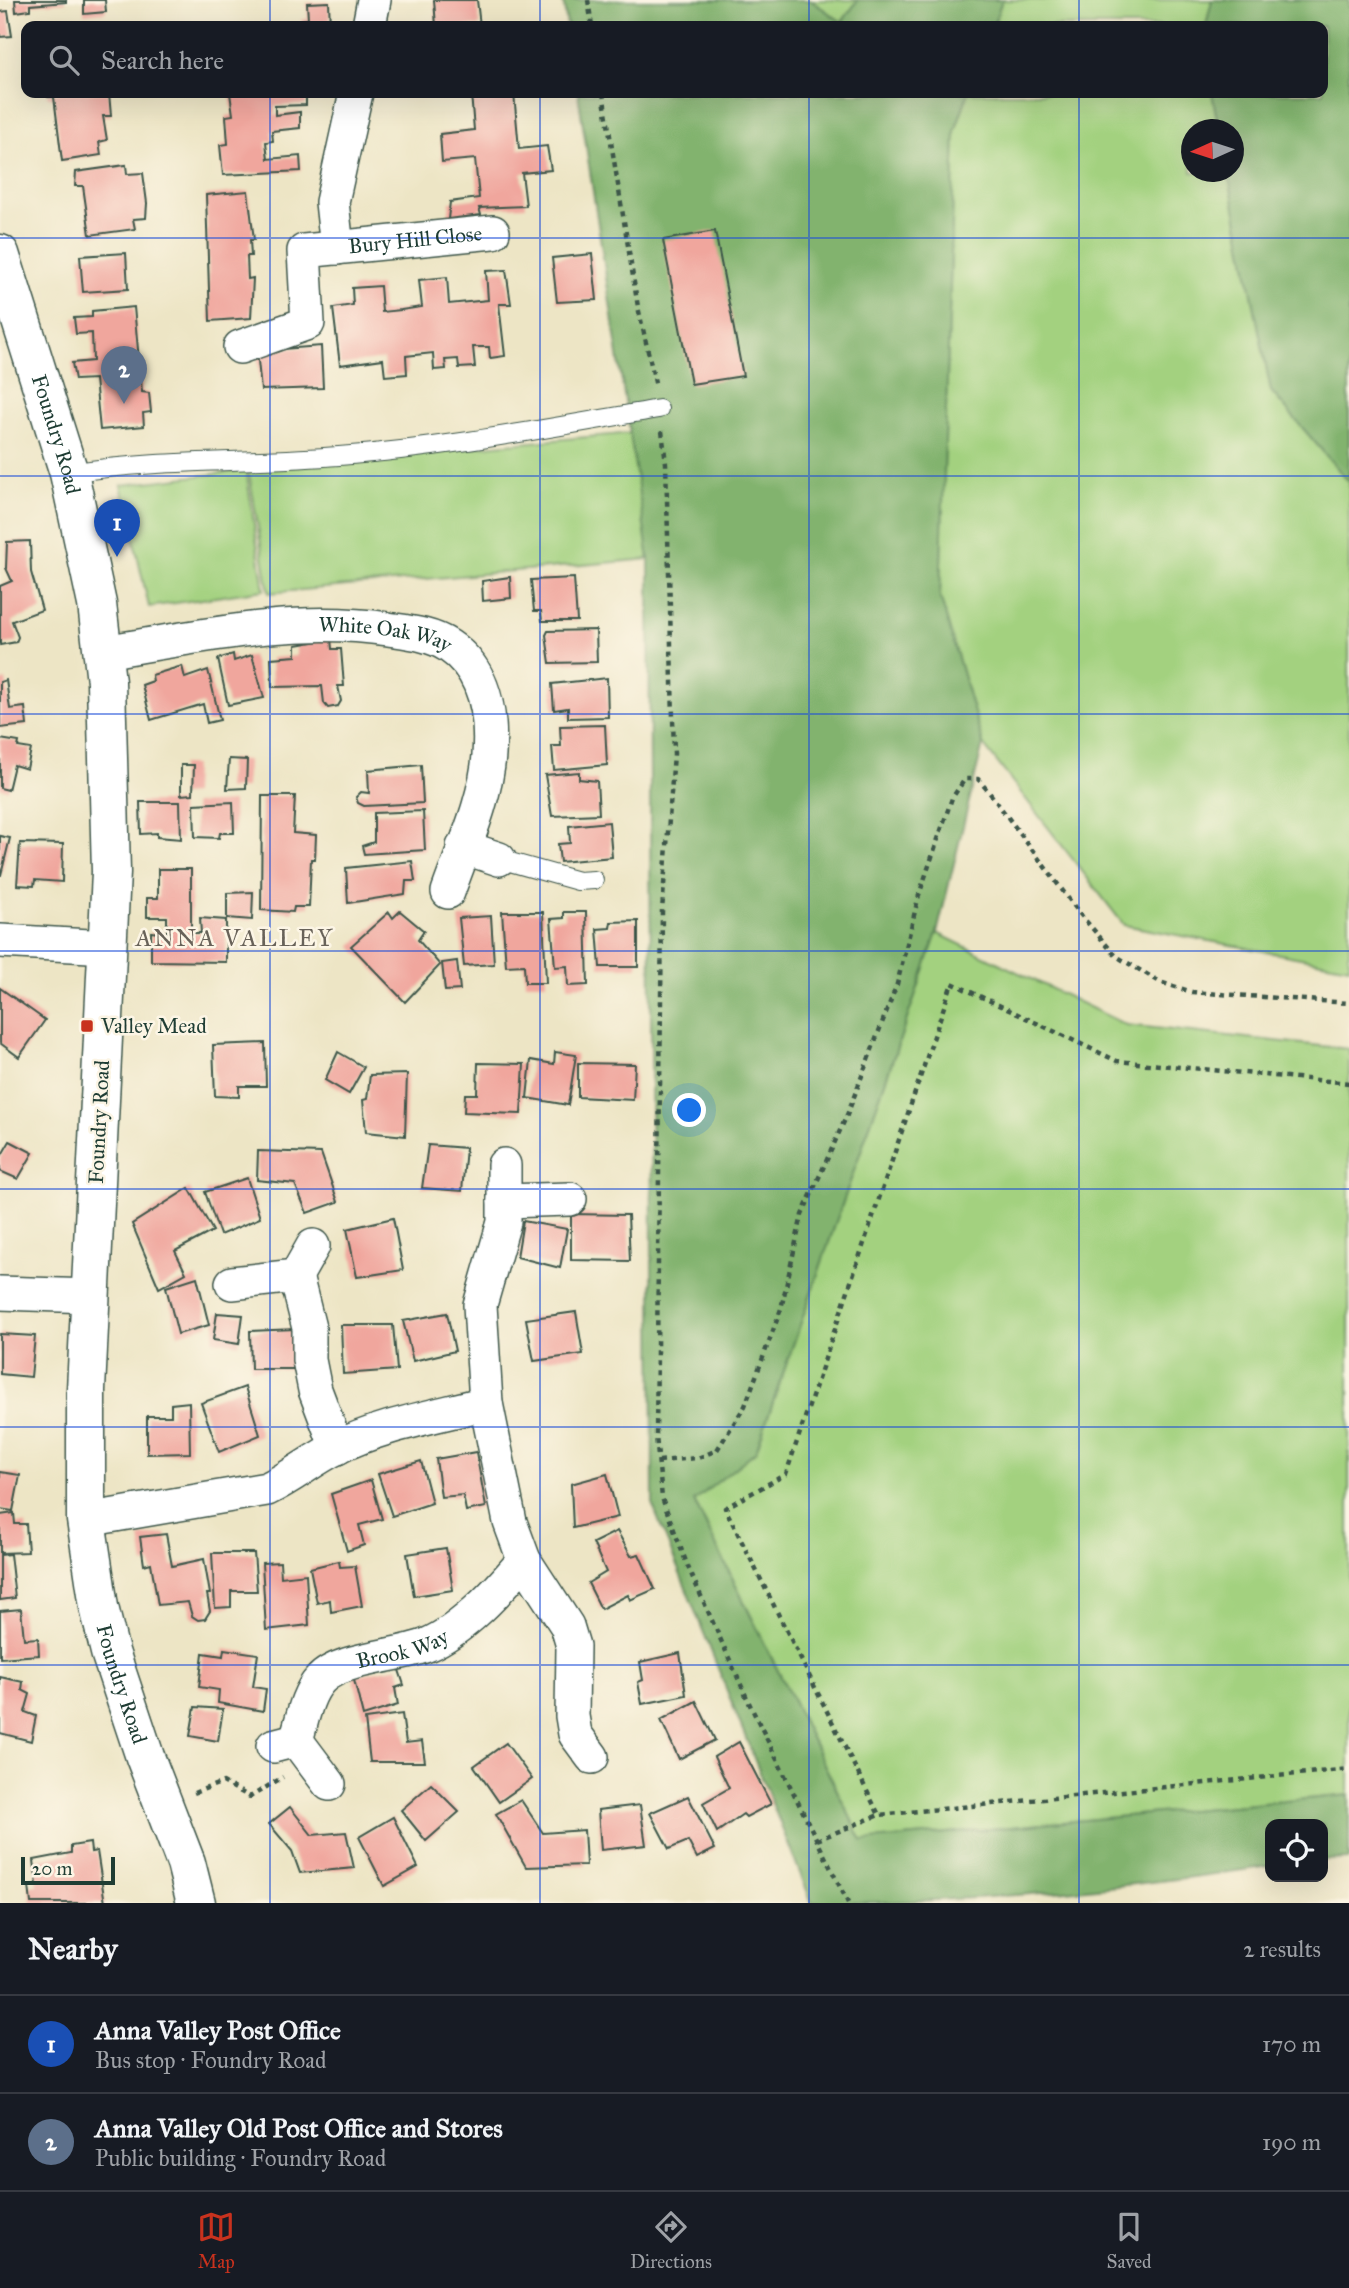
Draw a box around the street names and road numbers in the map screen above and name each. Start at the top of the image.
street label: Bury Hill Close [347,220,484,259]
street label: Foundry Road [26,371,86,497]
street label: White Oak Way [318,611,458,658]
street label: Foundry Road [83,1059,115,1185]
street label: Foundry Road [91,1622,153,1748]
street label: Brook Way [354,1623,454,1674]

